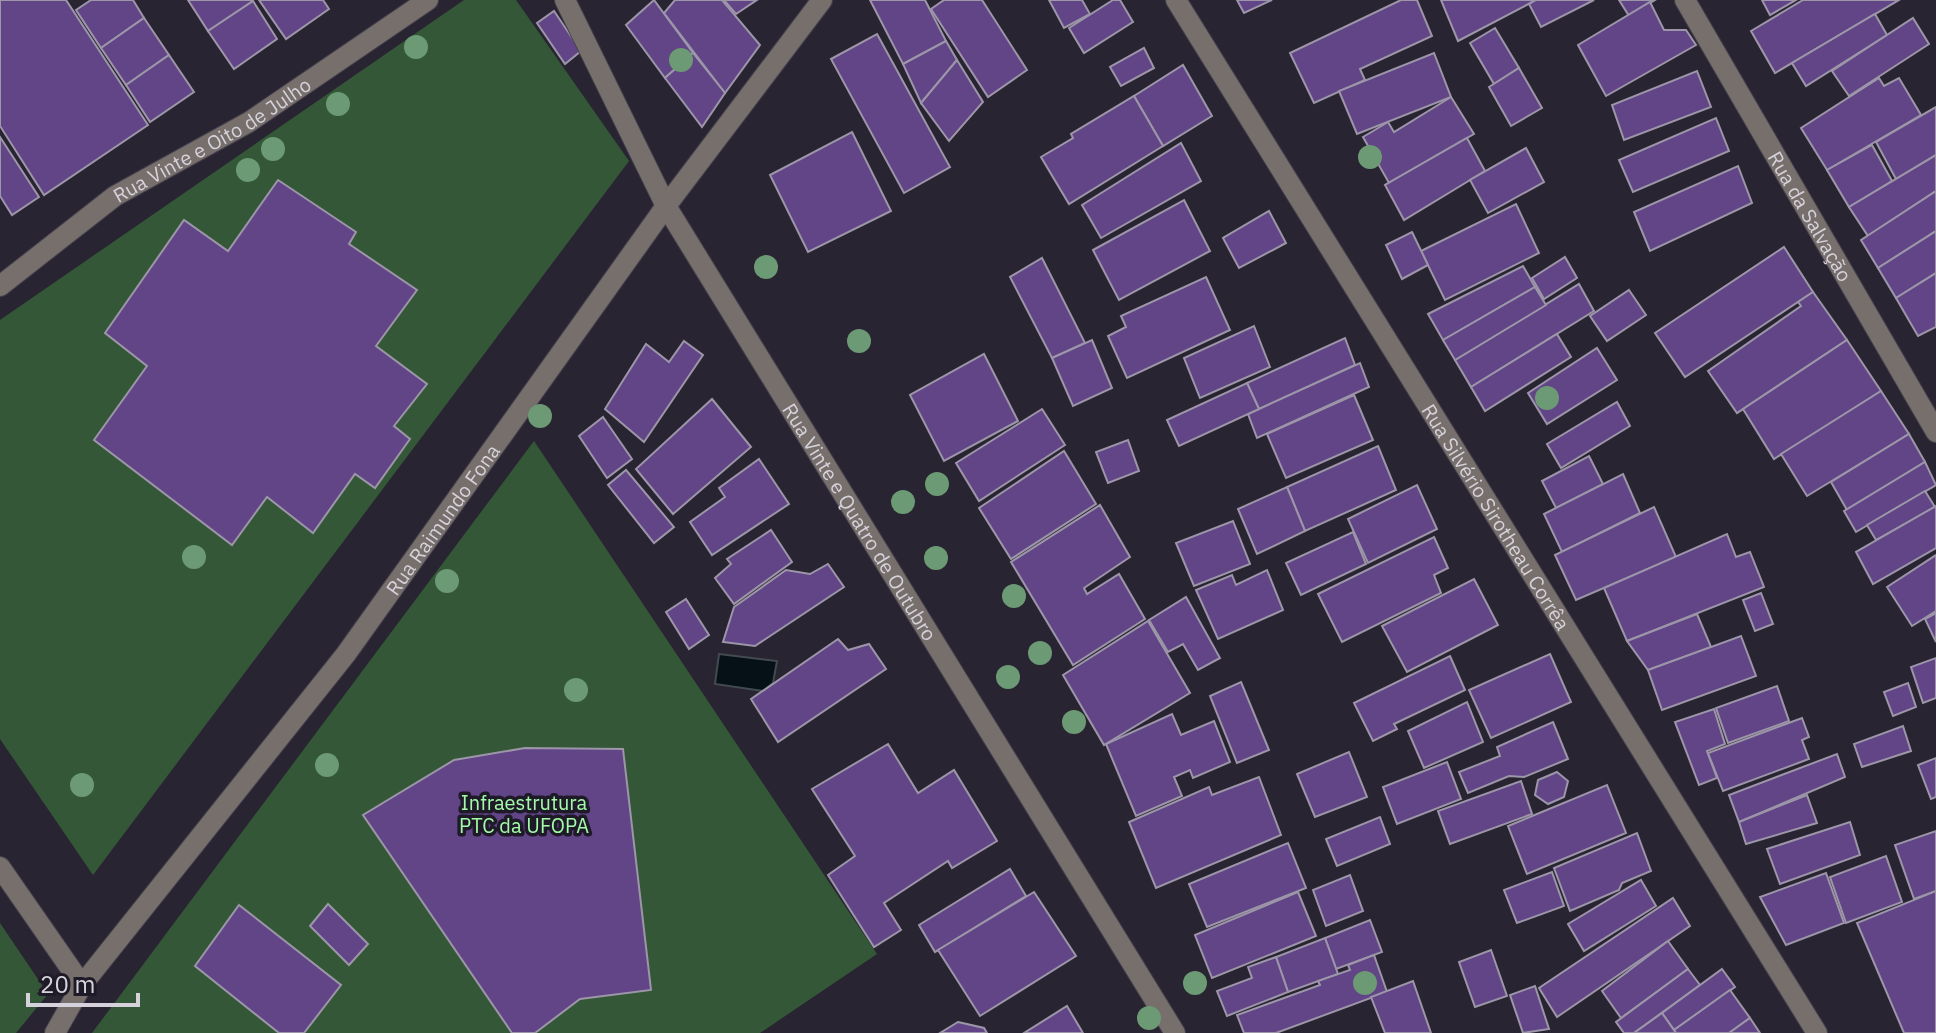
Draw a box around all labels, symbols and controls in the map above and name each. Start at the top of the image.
street label: Rua Vinte e Oito de Julho [108,70,316,208]
street label: Rua da Salvação [1762,146,1859,286]
street label: Rua Vinte e Quatro de Outubro [777,398,944,645]
street label: Rua Silvério Sirotheau Corrêa [1416,398,1577,635]
street label: Rua Raimundo Fona [379,438,506,600]
park label: Infraestrutura PTC da UFOPA [459,789,589,839]
scale bar [28,957,138,1007]
text: 20 m [40,968,95,1000]

